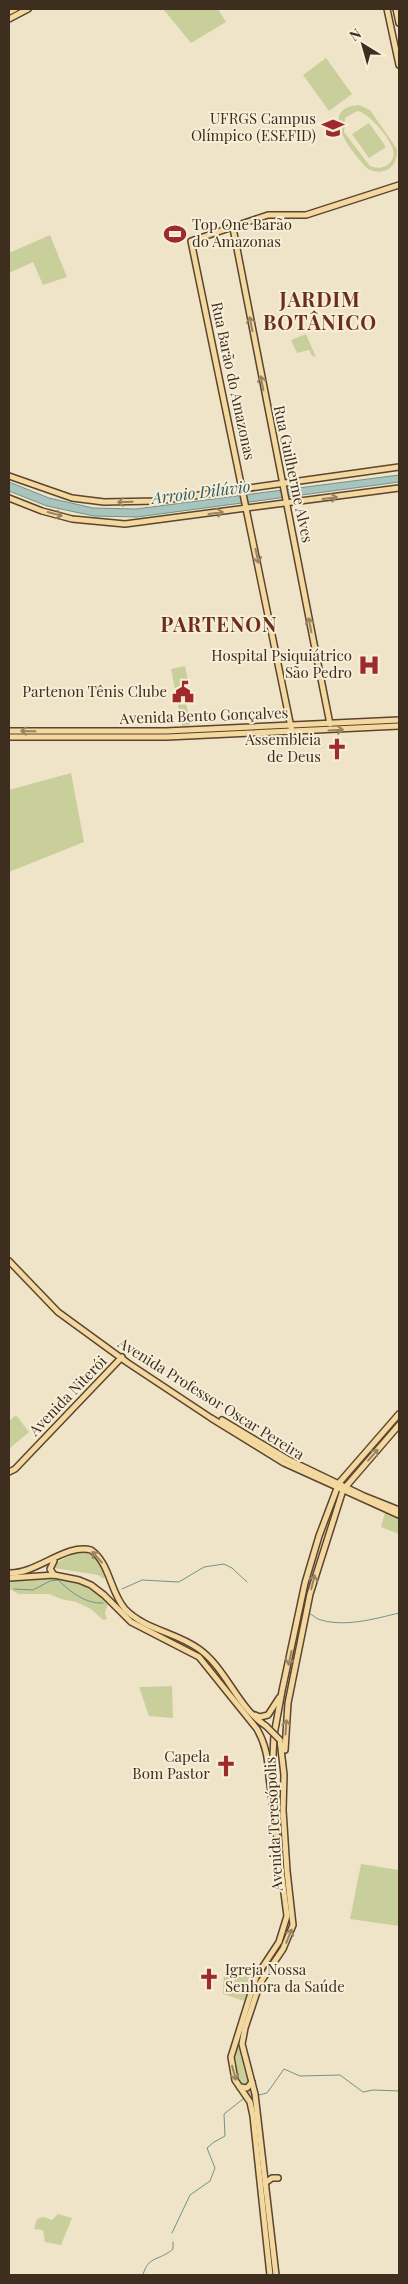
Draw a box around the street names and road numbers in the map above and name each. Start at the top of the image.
street label: Rua Barão do Amazonas [207,300,261,462]
street label: Rua Guilherme Alves [270,403,318,544]
street label: Avenida Bento Gonçalves [118,702,289,728]
street label: Avenida Professor Oscar Pereira [114,1332,309,1464]
street label: Avenida Niterói [23,1351,111,1440]
street label: Avenida Teresópolis [260,1756,287,1893]

